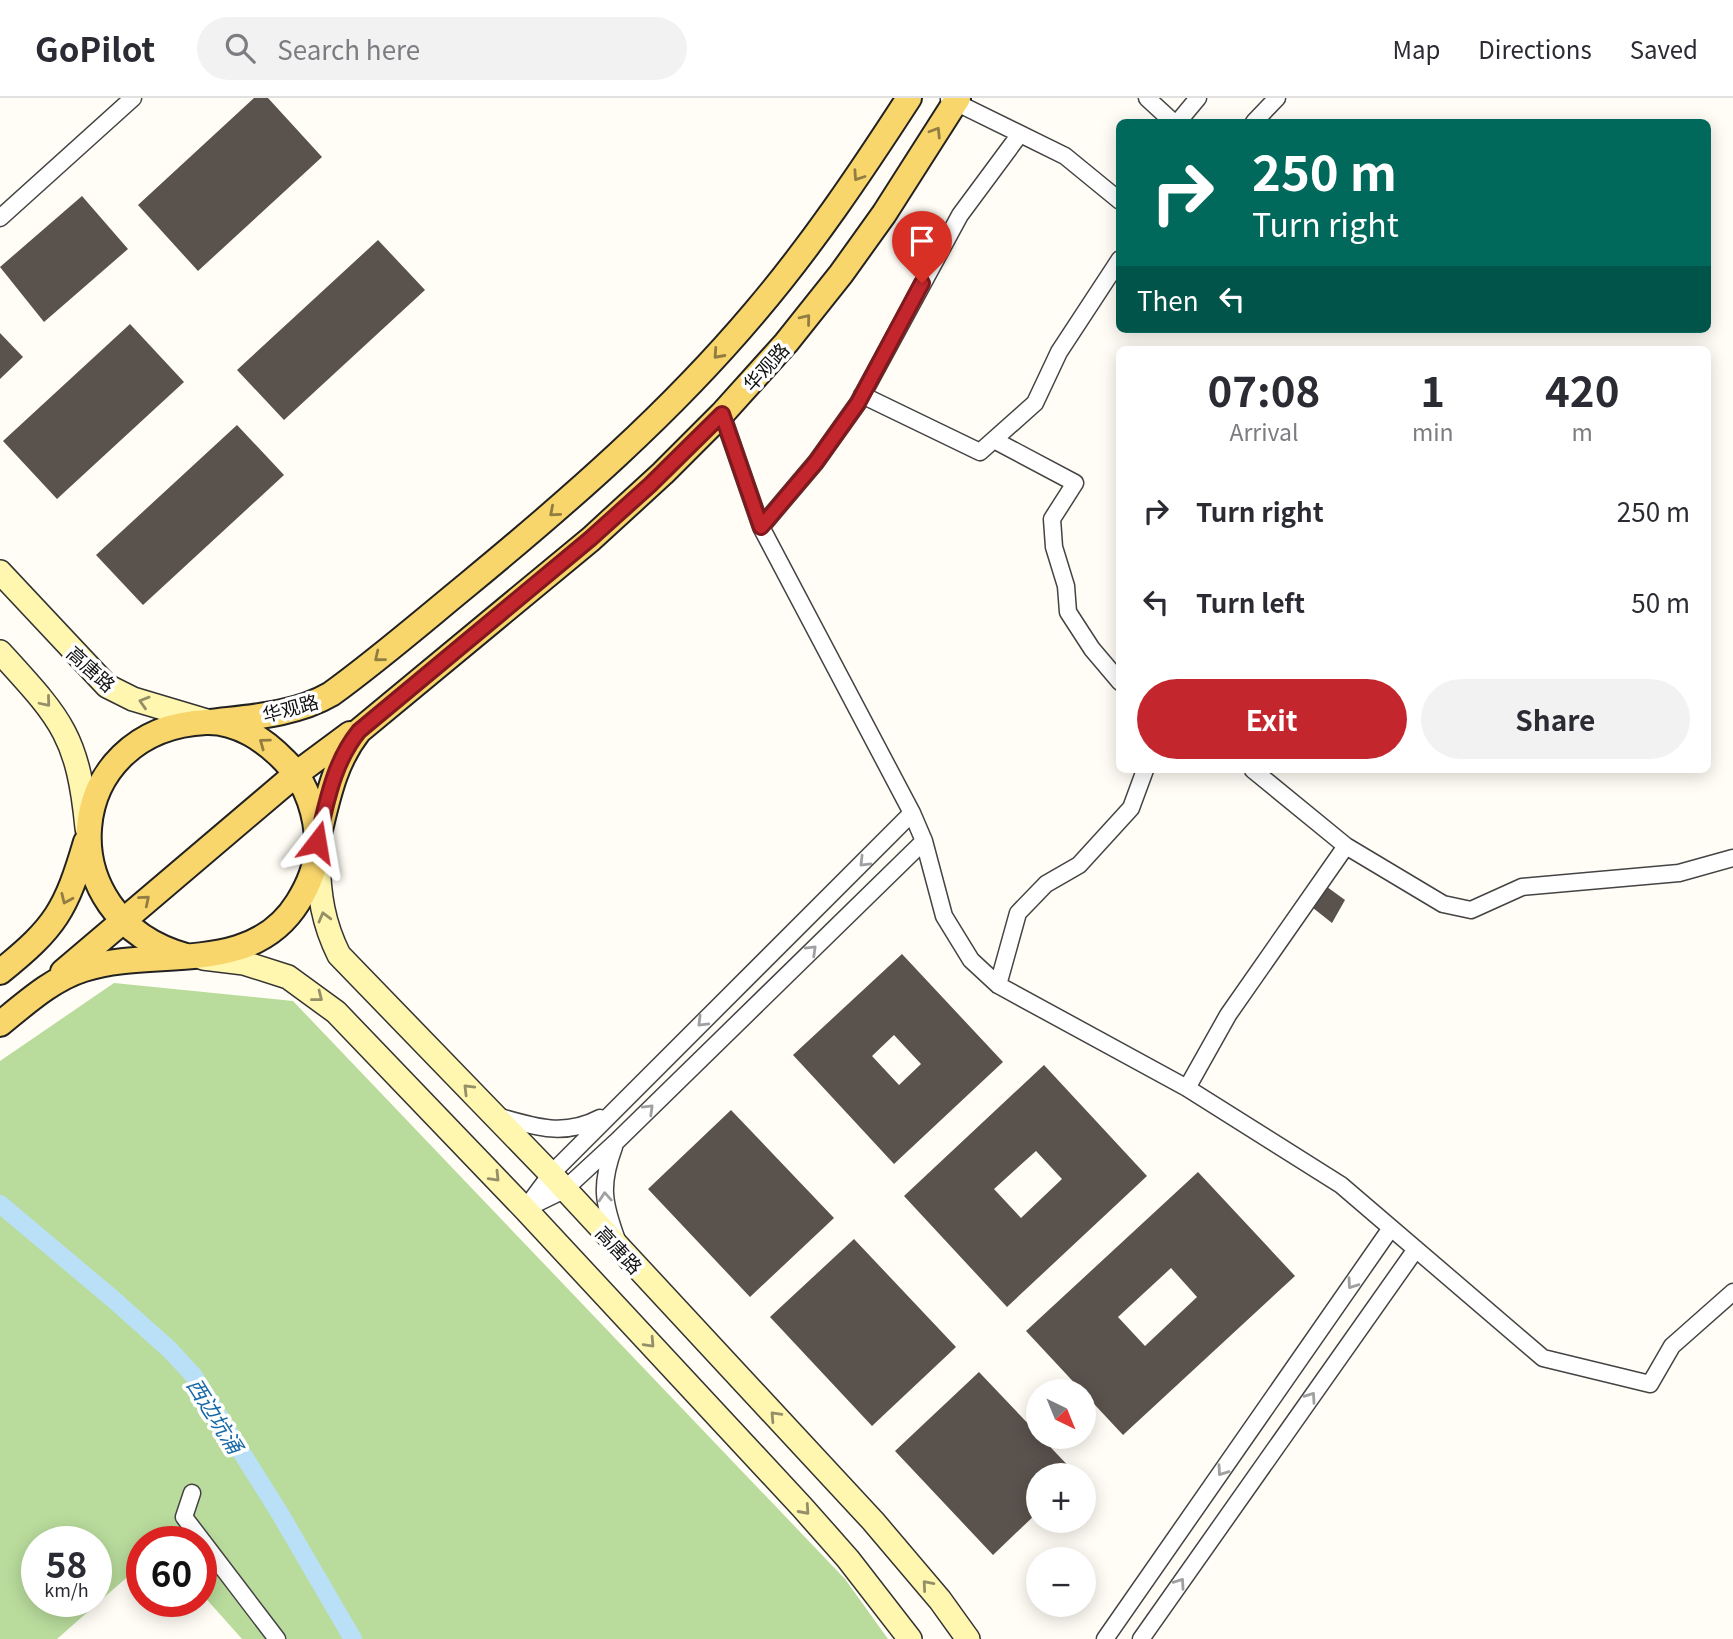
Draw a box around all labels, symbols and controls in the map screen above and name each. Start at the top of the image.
search box [197,17,687,80]
text: GoPilot [35,24,155,72]
icon: search [221,29,259,67]
text: Search here [277,30,420,67]
text: Map [1392,31,1440,66]
text: Directions [1478,31,1592,66]
text: Saved [1630,31,1698,66]
one-way arrow [928,127,941,140]
text: 250 m [1252,134,1397,205]
icon: right [1137,147,1228,238]
one-way arrow [854,168,867,181]
text: Turn right [1252,200,1399,246]
pin [892,211,952,283]
icon: arrive [903,222,941,260]
icon: left [1213,280,1251,318]
text: Then [1137,281,1199,318]
one-way arrow [798,314,810,327]
street label: 华观路 [736,336,794,396]
one-way arrow [714,346,726,359]
text: 07:08 [1208,358,1320,419]
text: 1 [1420,358,1445,419]
text: 420 [1545,358,1619,419]
text: Arrival [1229,414,1298,448]
text: min [1412,414,1454,448]
text: m [1572,414,1593,448]
icon: right [1137,492,1175,530]
text: Turn right [1196,492,1324,529]
text: 250 m [1617,492,1690,529]
one-way arrow [550,504,563,516]
icon: left [1137,583,1175,621]
text: Turn left [1196,583,1305,620]
text: 50 m [1631,583,1690,620]
street label: 高唐路 [62,639,122,697]
one-way arrow [374,649,387,661]
button: Exit [1137,679,1407,759]
button: Share [1421,679,1690,759]
street label: 华观路 [259,687,321,727]
one-way arrow [38,694,50,707]
one-way arrow [139,696,151,711]
one-way arrow [259,739,272,752]
position arrow [280,805,354,879]
one-way arrow [859,853,872,866]
one-way arrow [60,892,74,904]
one-way arrow [137,896,150,908]
one-way arrow [318,911,332,923]
one-way arrow [804,946,817,959]
one-way arrow [311,989,323,1002]
one-way arrow [698,1014,711,1027]
one-way arrow [464,1084,477,1097]
one-way arrow [641,1105,654,1118]
one-way arrow [486,1169,499,1182]
one-way arrow [598,1191,613,1202]
street label: 高唐路 [591,1219,649,1279]
one-way arrow [1348,1276,1360,1289]
one-way arrow [642,1335,654,1348]
water label: 西边坑涌 [181,1371,252,1460]
north arrow [1026,1379,1096,1449]
map controls [1026,1379,1096,1617]
one-way arrow [1303,1392,1315,1405]
one-way arrow [770,1411,783,1424]
button: + [1026,1463,1096,1533]
one-way arrow [1218,1463,1230,1476]
one-way arrow [796,1502,809,1515]
speed limit sign: 60 [126,1526,217,1617]
text: 58 [46,1537,87,1588]
button: − [1026,1547,1096,1617]
text: km/h [44,1576,89,1602]
one-way arrow [1172,1578,1184,1591]
one-way arrow [923,1580,935,1593]

